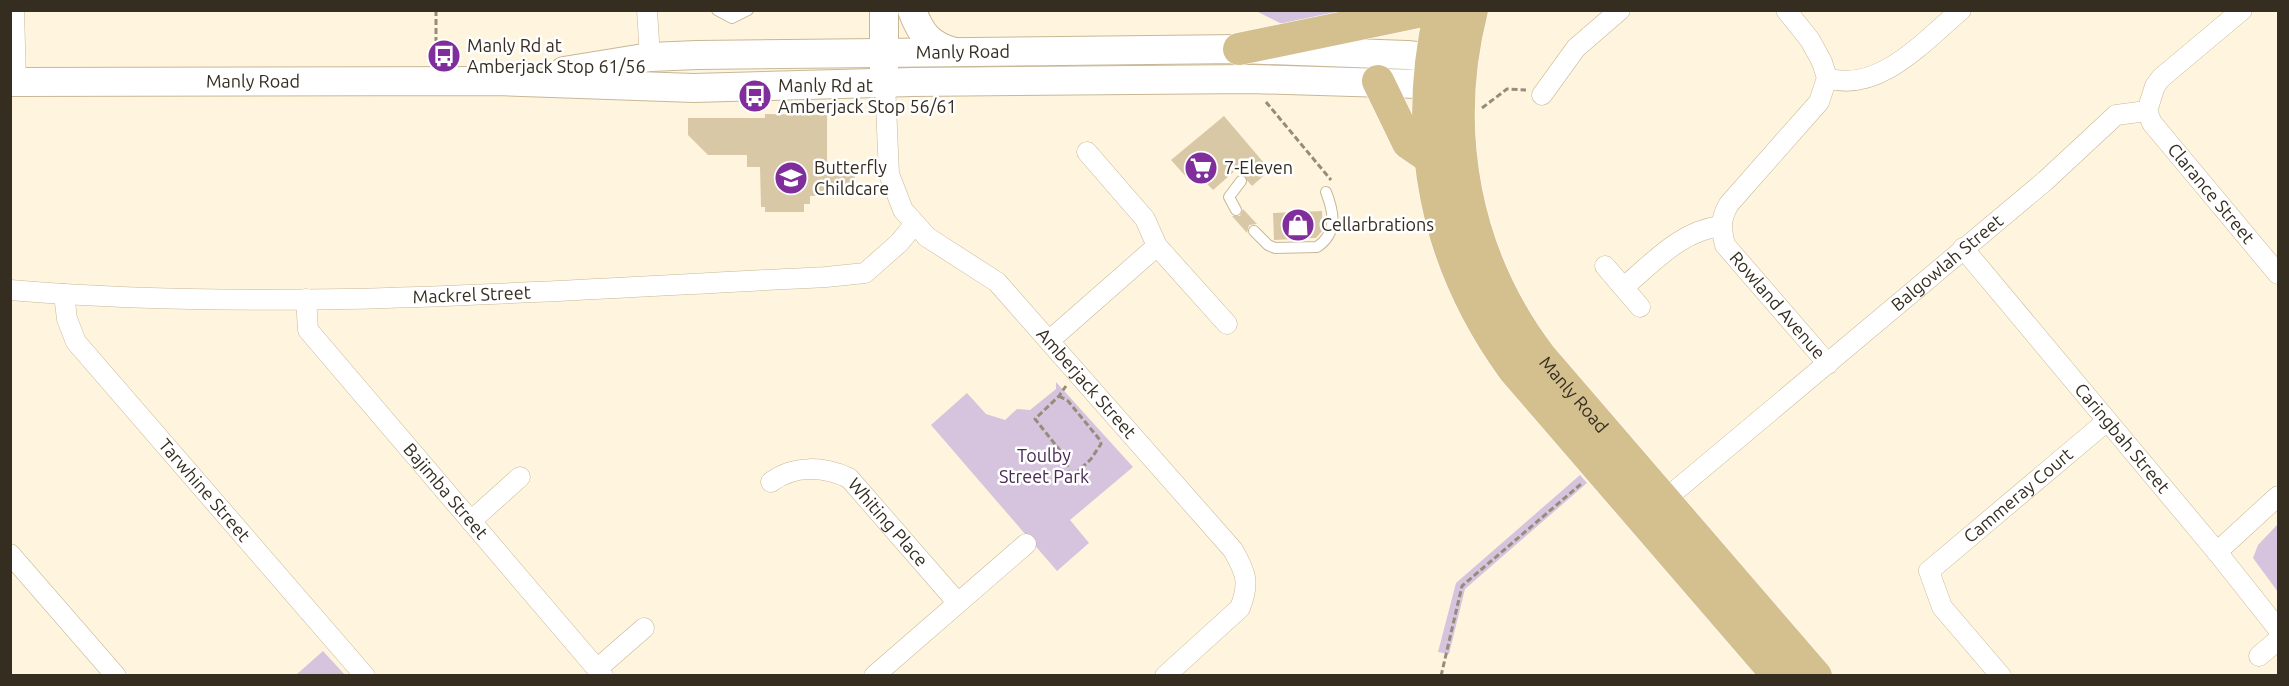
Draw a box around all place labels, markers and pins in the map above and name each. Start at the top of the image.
place label: Manly Rd at Amberjack Stop 61/56 [467,35,646,76]
bus stop icon: Manly Rd at Amberjack Stop 61/56 [426,38,462,74]
place label: Manly Rd at Amberjack Stop 56/61 [778,75,957,116]
bus stop icon: Manly Rd at Amberjack Stop 56/61 [737,78,773,114]
supermarket icon: 7-Eleven [1183,150,1219,186]
place label: Butterfly Childcare [814,157,889,198]
place label: 7-Eleven [1224,157,1293,177]
school or university icon: Butterfly Childcare [773,160,809,196]
shop icon: Cellarbrations [1280,207,1316,243]
place label: Cellarbrations [1321,214,1434,234]

